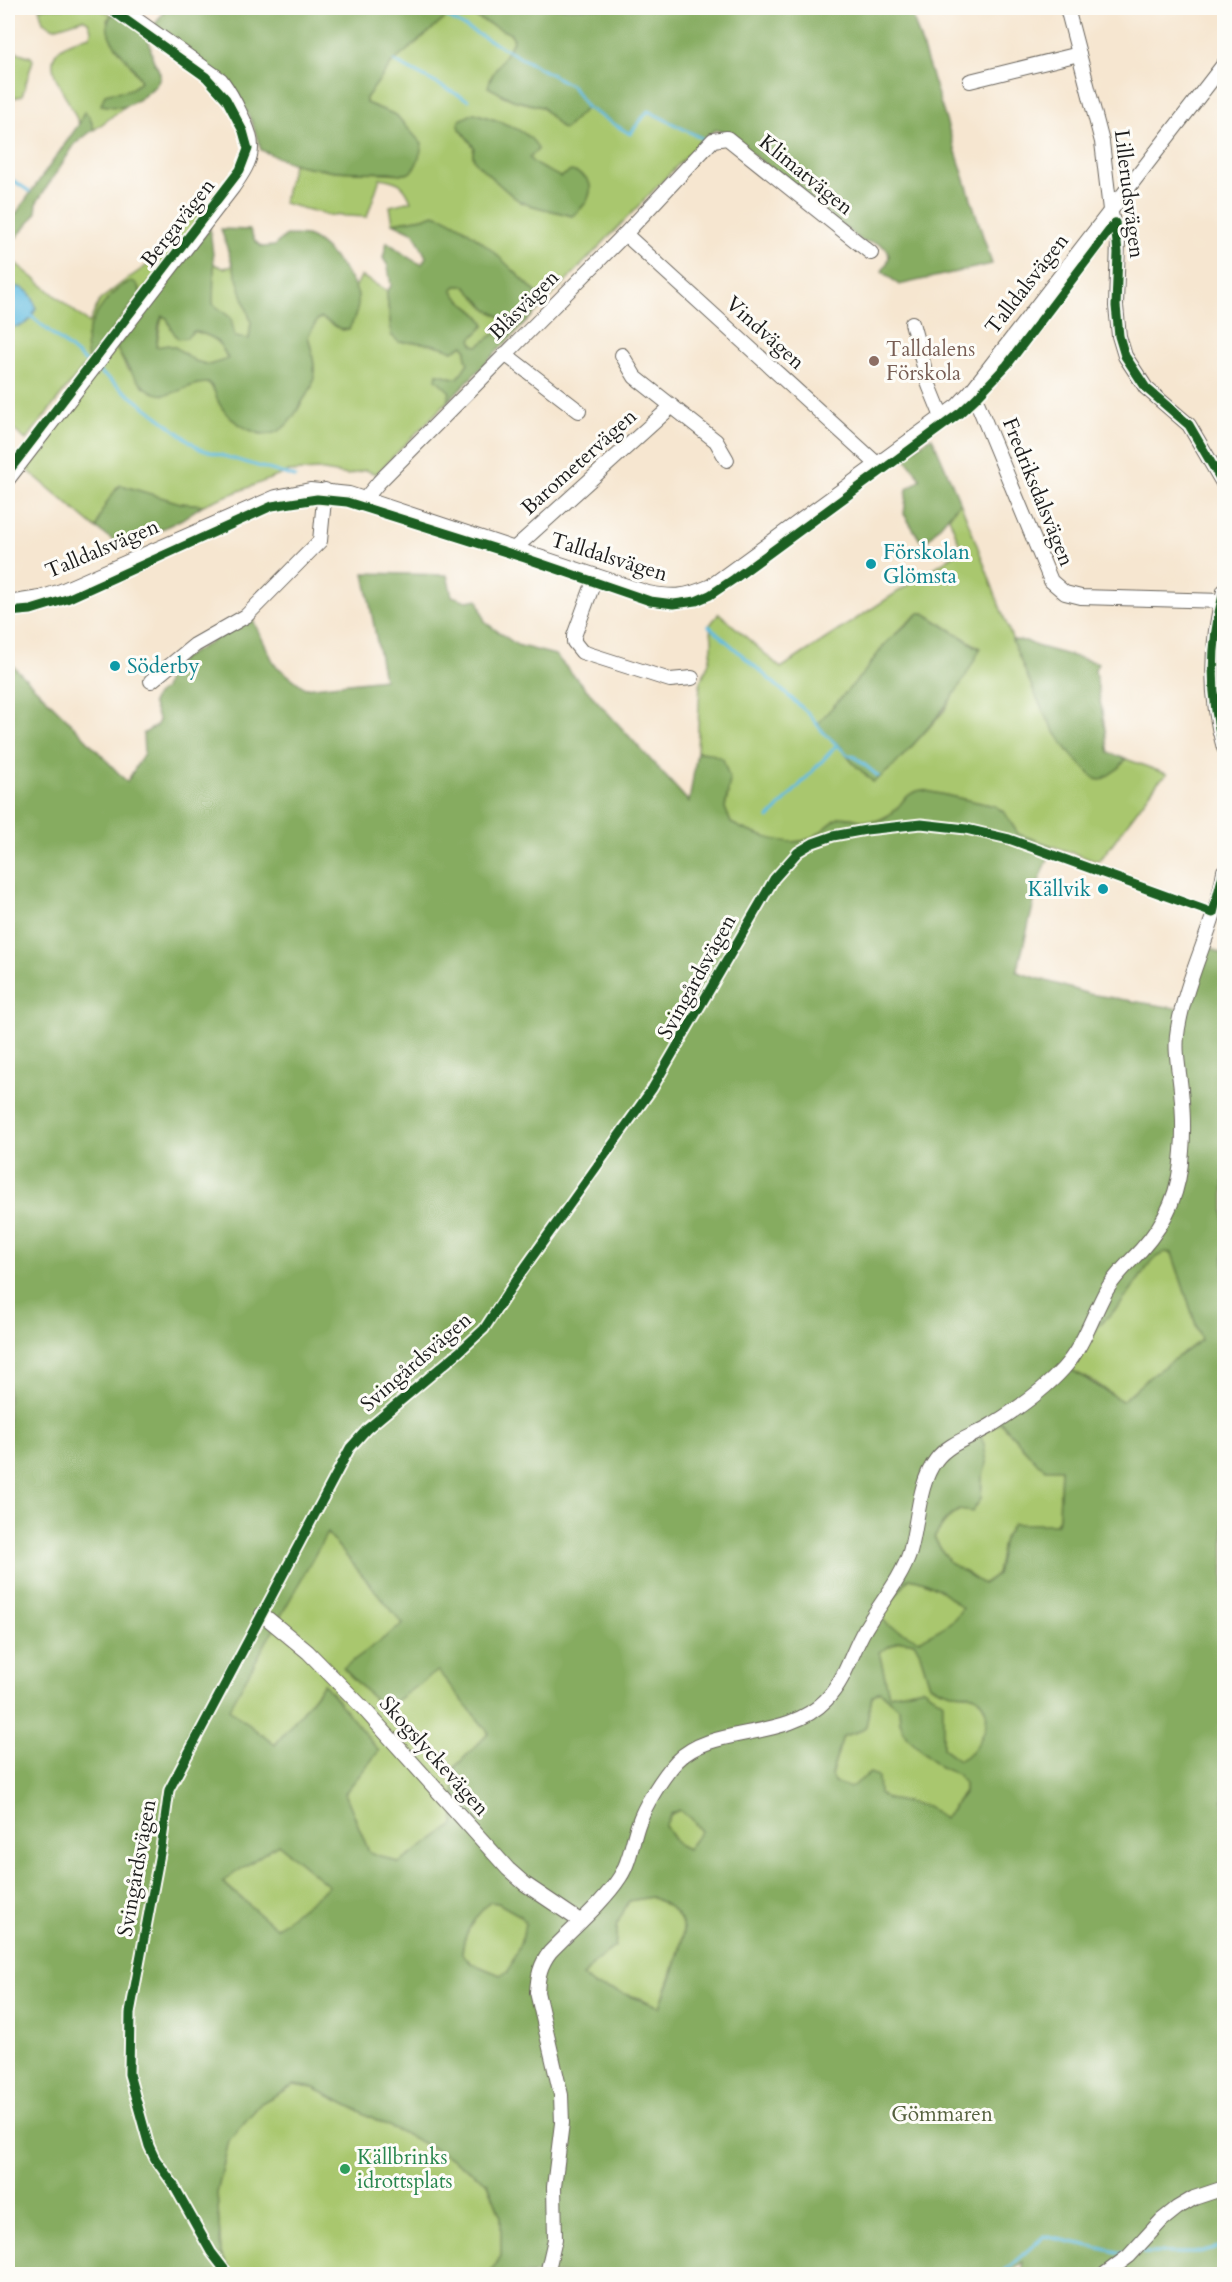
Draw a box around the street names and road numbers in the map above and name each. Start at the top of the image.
street label: Klimatvägen [753,128,859,222]
street label: Lillerudsvägen [1107,128,1151,260]
street label: Bergavägen [134,172,222,273]
street label: Talldalsvägen [978,227,1076,341]
street label: Blåsvägen [482,263,566,347]
street label: Vindvägen [719,290,811,376]
street label: Barometervägen [515,402,643,522]
street label: Fredriksdalsvägen [995,413,1081,571]
street label: Talldalsvägen [41,512,163,586]
street label: Talldalsvägen [547,525,671,589]
street label: Svingårdsvägen [651,909,743,1045]
street label: Svingårdsvägen [354,1305,478,1418]
street label: Skogslyckevägen [372,1690,496,1822]
street label: Svingårdsvägen [111,1797,163,1939]

